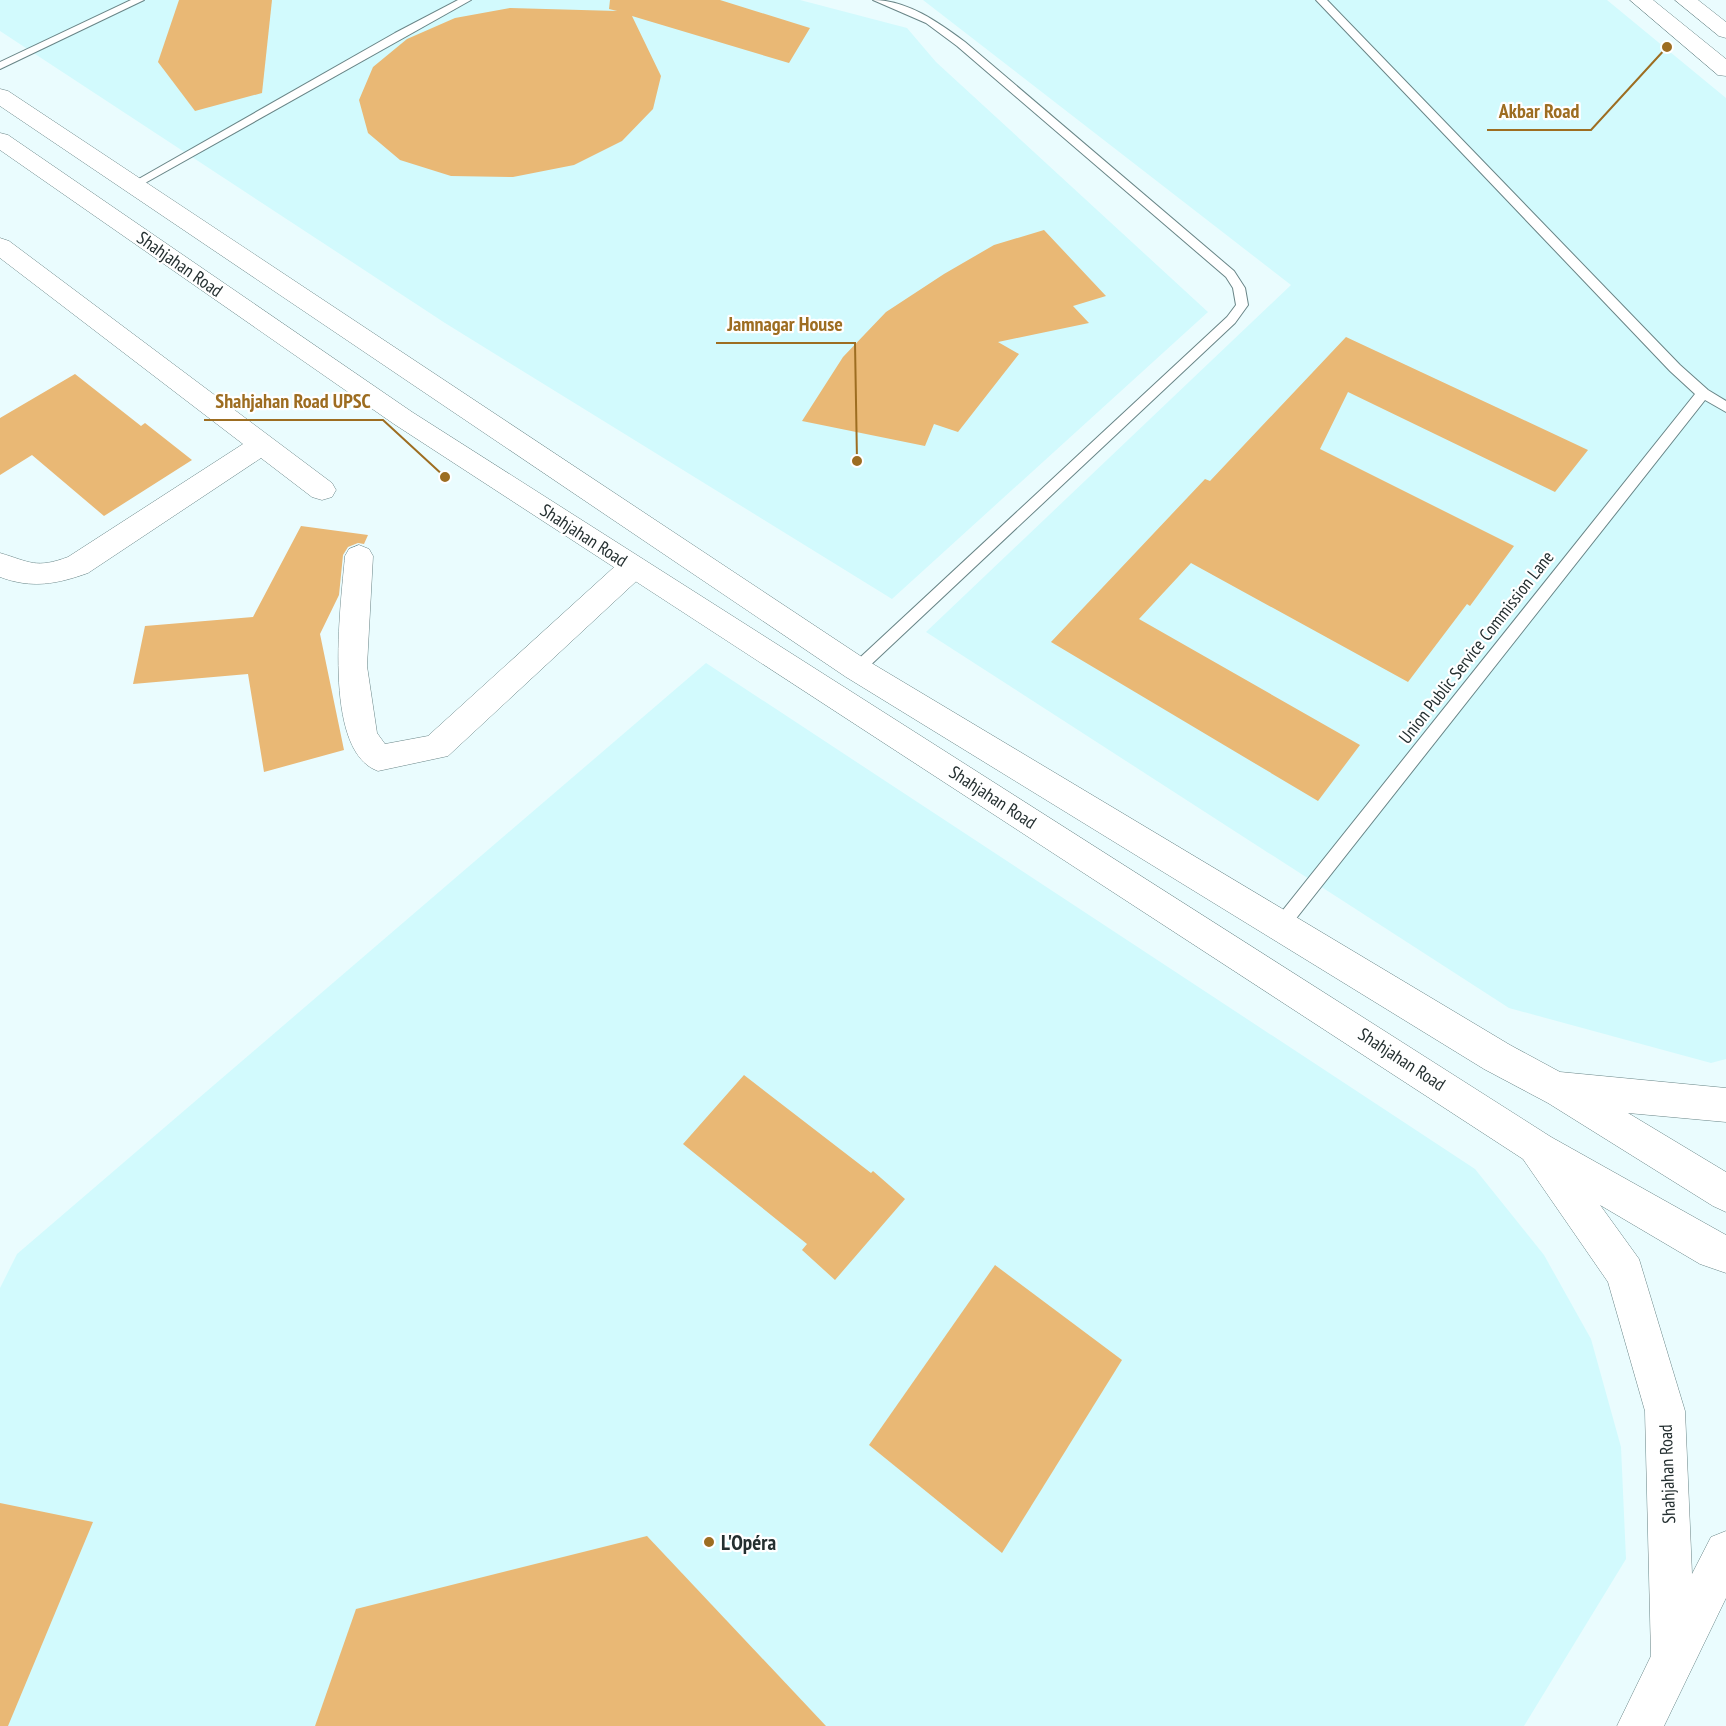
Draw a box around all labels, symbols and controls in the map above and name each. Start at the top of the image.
callout: Akbar Road [1487,92,1591,130]
text: Akbar Road [1498,98,1579,124]
street label: Shahjahan Road [133,226,227,302]
callout: Jamnagar House [716,305,855,343]
text: Jamnagar House [726,311,843,337]
callout: Shahjahan Road UPSC [204,382,383,420]
text: Shahjahan Road UPSC [215,388,371,414]
street label: Shahjahan Road [536,498,632,572]
street label: Union Public Service Commission Lane [1394,546,1558,748]
street label: Shahjahan Road [945,760,1041,834]
street label: Shahjahan Road [1354,1022,1450,1096]
street label: Shahjahan Road [1654,1424,1680,1524]
place label: L'Opéra [721,1529,776,1556]
marker: L'Opéra [702,1535,716,1549]

